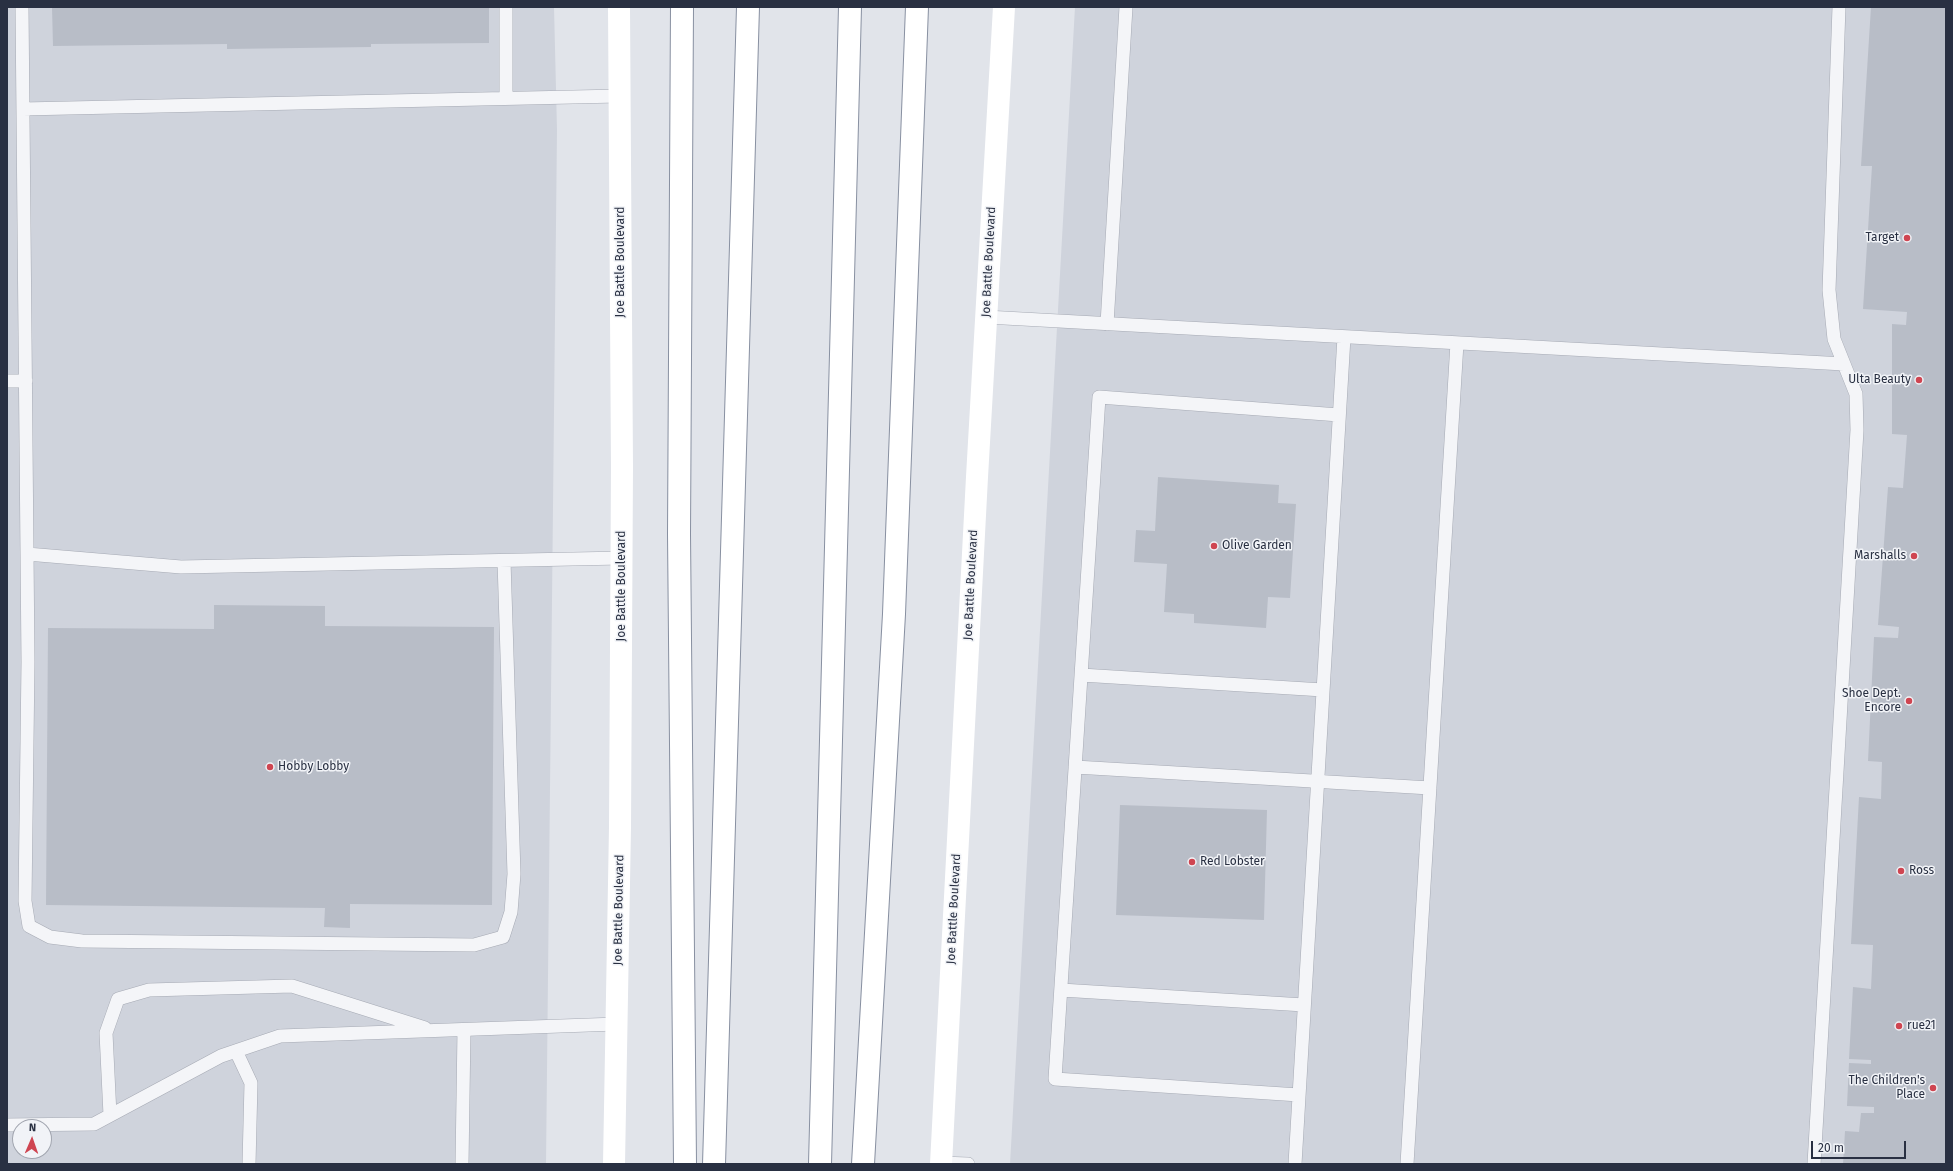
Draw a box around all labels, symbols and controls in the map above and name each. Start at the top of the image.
street label: Joe Battle Boulevard [979,206,999,318]
street label: Joe Battle Boulevard [614,207,628,317]
place label: Target [1865,231,1899,245]
marker: Target [1902,233,1912,243]
place label: Ulta Beauty [1848,373,1911,387]
marker: Ulta Beauty [1914,375,1924,385]
street label: Joe Battle Boulevard [961,529,981,641]
street label: Joe Battle Boulevard [615,531,629,641]
place label: Olive Garden [1222,539,1292,553]
marker: Olive Garden [1209,541,1219,551]
place label: Marshalls [1854,549,1906,563]
marker: Marshalls [1909,551,1919,561]
place label: Shoe Dept. Encore [1842,687,1901,715]
marker: Shoe Dept. Encore [1904,696,1914,706]
place label: Hobby Lobby [278,760,349,774]
marker: Hobby Lobby [265,762,275,772]
street label: Joe Battle Boulevard [944,853,964,965]
street label: Joe Battle Boulevard [611,854,627,966]
place label: Red Lobster [1200,855,1265,869]
marker: Red Lobster [1187,857,1197,867]
place label: Ross [1909,864,1934,878]
marker: Ross [1896,866,1906,876]
place label: rue21 [1907,1019,1936,1033]
marker: rue21 [1894,1021,1904,1031]
place label: The Children's Place [1849,1074,1925,1102]
marker: The Children's Place [1928,1083,1938,1093]
north arrow [12,1119,52,1159]
text: N [29,1121,36,1134]
scale bar [1813,1133,1908,1159]
text: 20 m [1818,1141,1844,1155]

